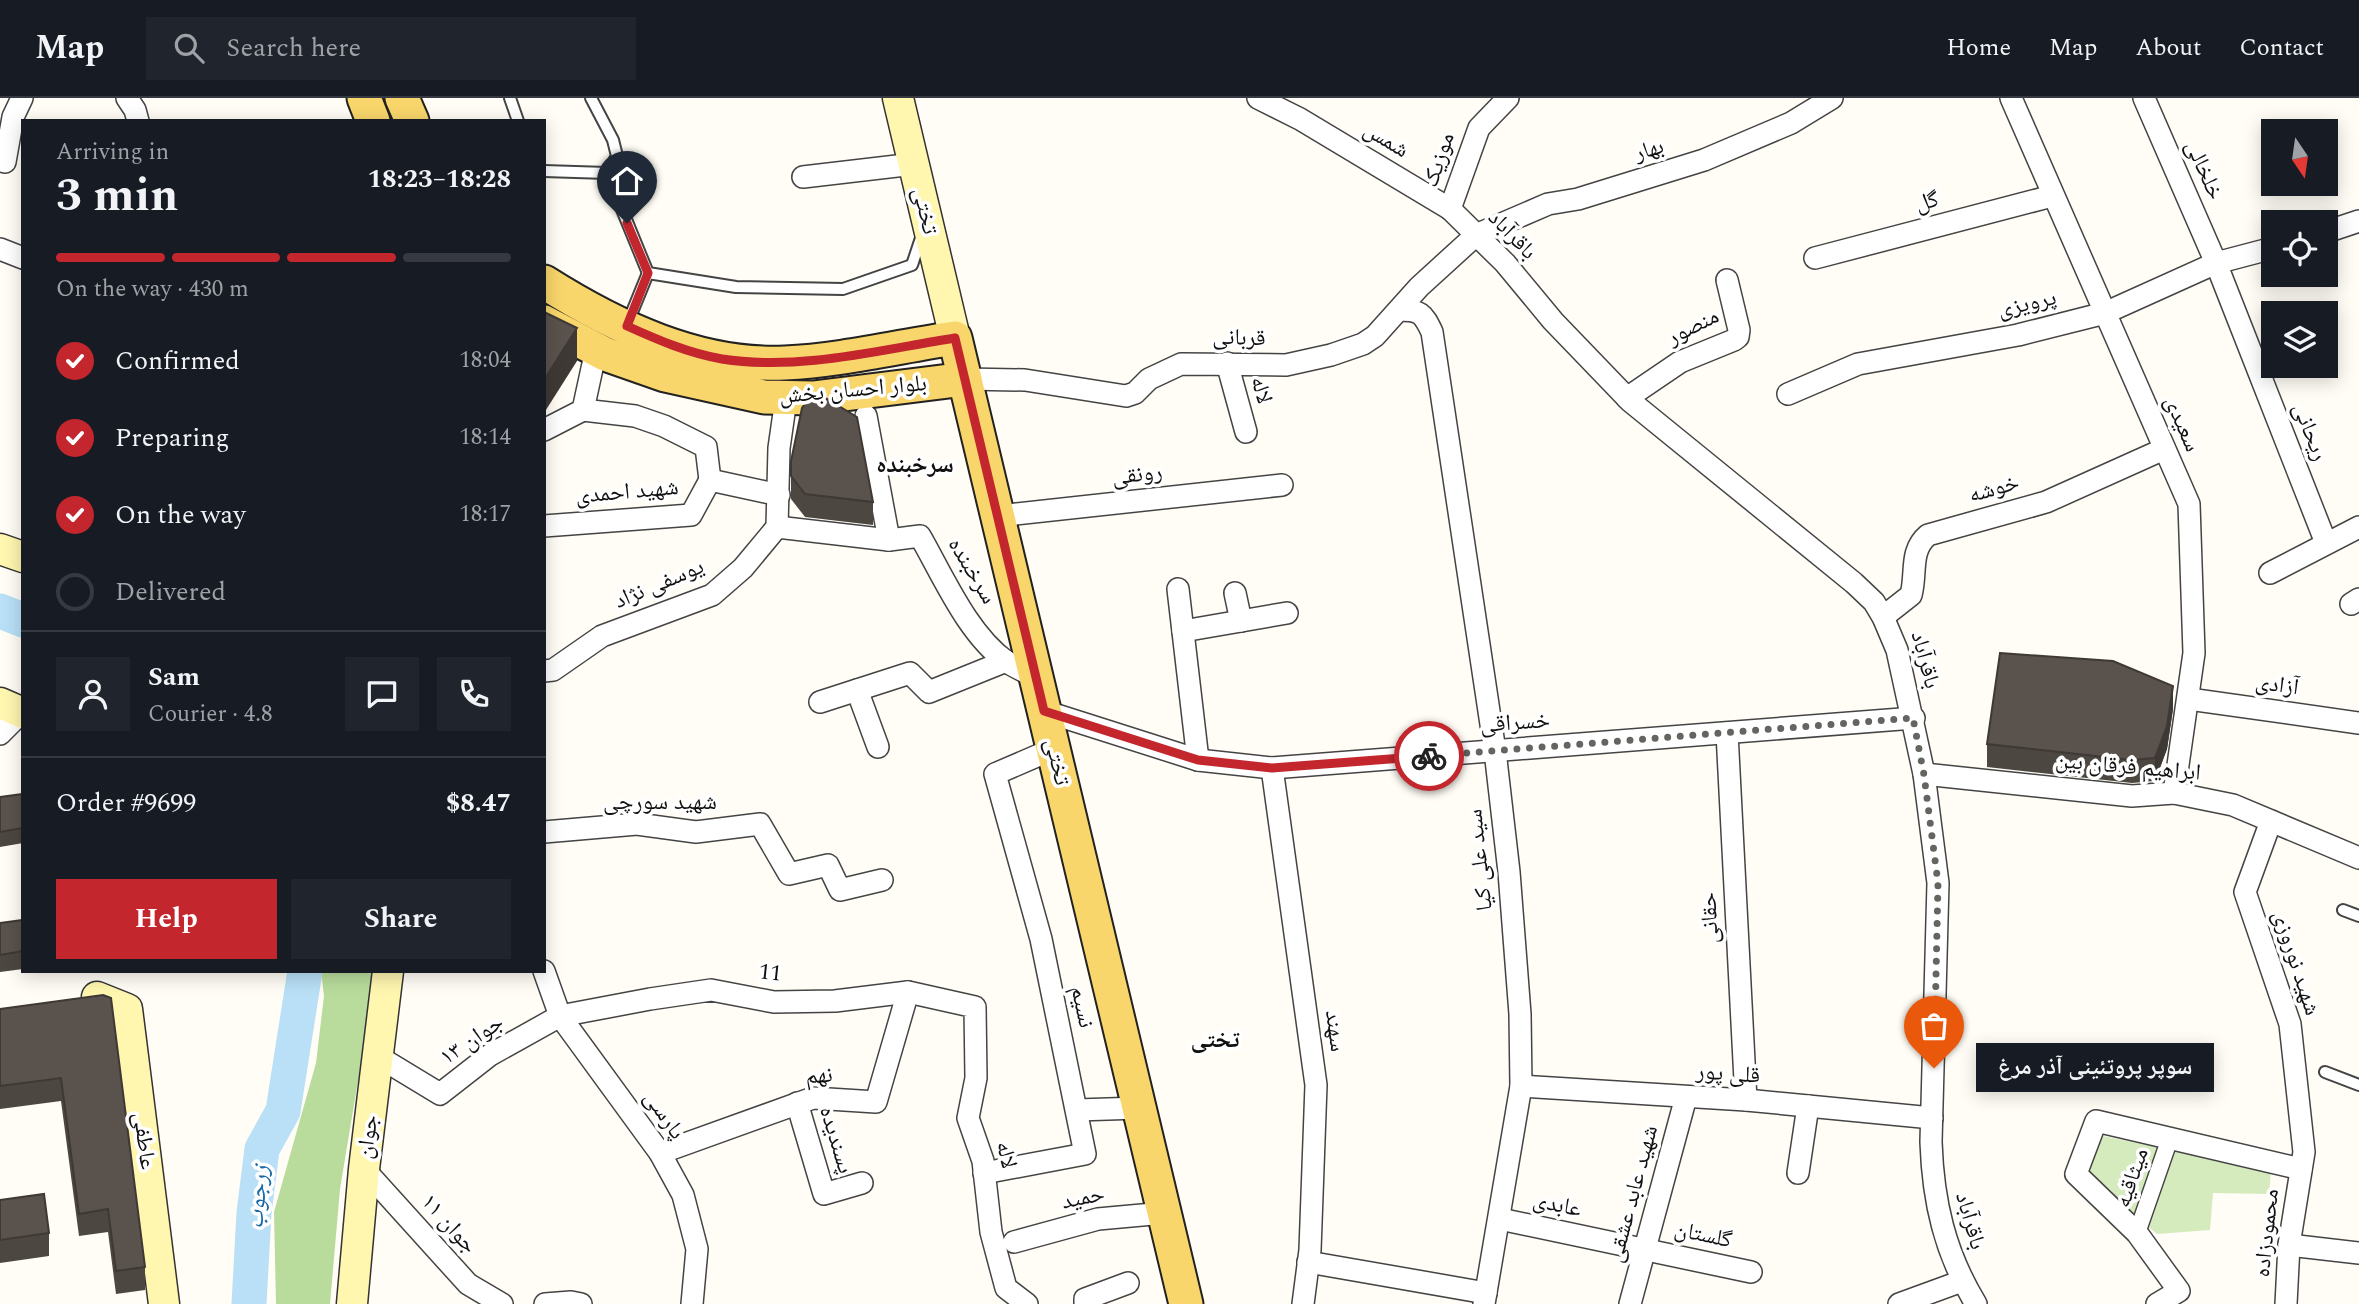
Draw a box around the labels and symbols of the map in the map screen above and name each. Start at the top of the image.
street label: شمس [1356,113,1416,167]
north arrow [2261,119,2338,196]
street label: موزیک [1413,128,1465,192]
street label: بهار [1629,129,1668,171]
street label: خلخالی [2175,135,2233,205]
pin [597,151,657,223]
street label: گل [1911,182,1943,222]
street label: تختی [903,184,947,238]
street label: باقرآباد [1479,202,1545,268]
street label: پرویزی [1994,280,2060,328]
street label: منصور [1660,299,1725,355]
street label: قربانی [1212,320,1266,356]
street label: بلوار احسان بخش [778,366,928,414]
street label: لاله [1240,372,1282,408]
street label: سعیدی [2155,390,2209,458]
street label: ریحانی [2283,398,2337,466]
district label: سرخبنده [876,447,954,483]
street label: رونقی [1110,455,1164,495]
street label: خوشه [1965,465,2023,513]
street label: شهید احمدی [574,470,680,514]
street label: سرخبنده [938,531,1006,611]
street label: یوسفی نژاد [609,549,709,619]
street label: باقرآباد [1901,627,1949,693]
street label: آزادی [2253,665,2302,706]
street label: خسراقی [1479,703,1551,743]
courier [1394,721,1464,791]
street label: تختی [1035,735,1079,789]
street label: ابراهیم فرقان بین [2054,743,2202,791]
street label: شهید سورچی [603,785,717,820]
street label: سید علی کیا [1457,807,1503,913]
street label: حقانی [1691,891,1729,945]
street label: شهید نوروزی [2263,906,2329,1020]
street label: 11 [757,954,783,992]
street label: نسیم [1061,983,1103,1031]
pin [1904,996,1964,1068]
street label: جوان ۱۳ [433,1006,511,1074]
street label: سهند [1315,1008,1355,1054]
district label: تختی [1190,1022,1240,1058]
callout: سوپر پروتئینی آذر مرغ [1976,1044,2214,1093]
street label: قلی پور [1694,1054,1761,1094]
street label: نهم [804,1058,834,1094]
street label: پارسی [634,1083,694,1147]
street label: پسندیده [809,1102,863,1178]
street label: عاطفی [123,1110,165,1172]
street label: جوان [348,1113,388,1161]
street label: شهید عابد عشقی [1598,1121,1668,1267]
street label: لاله [986,1138,1026,1172]
street label: میثاقیه [2105,1143,2159,1213]
water label: زرجوب [237,1161,279,1230]
street label: حمید [1058,1176,1108,1220]
street label: عابدی [1529,1183,1585,1227]
street label: جوان ۱۱ [412,1186,486,1262]
street label: محمودزاده [2245,1187,2289,1279]
street label: باقرآباد [1945,1188,1995,1254]
street label: گلستان [1671,1212,1735,1258]

